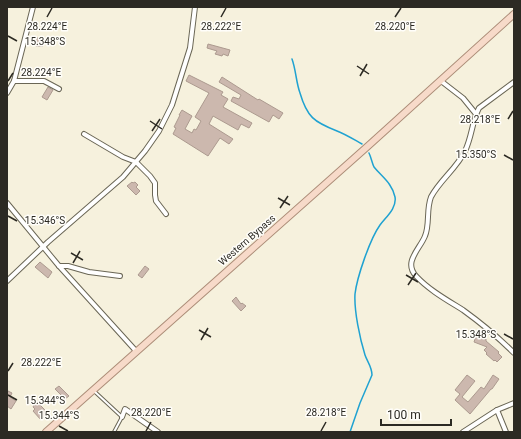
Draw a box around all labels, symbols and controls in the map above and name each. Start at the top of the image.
text: 28.224°E [27,21,67,32]
text: 28.222°E [201,21,241,32]
text: 28.220°E [375,21,415,32]
text: 15.348°S [25,36,65,47]
text: 28.224°E [21,67,61,78]
text: 28.218°E [460,114,500,125]
text: 15.350°S [456,149,496,160]
street label: Western Bypass [216,212,278,268]
text: 15.346°S [25,215,65,226]
text: 15.348°S [456,329,496,340]
text: 28.222°E [21,357,61,368]
text: 15.344°S [25,395,65,406]
scale bar [381,401,451,427]
text: 28.220°E [131,407,171,418]
text: 28.218°E [306,407,346,418]
text: 100 m [387,408,421,422]
text: 15.344°S [39,410,79,421]

